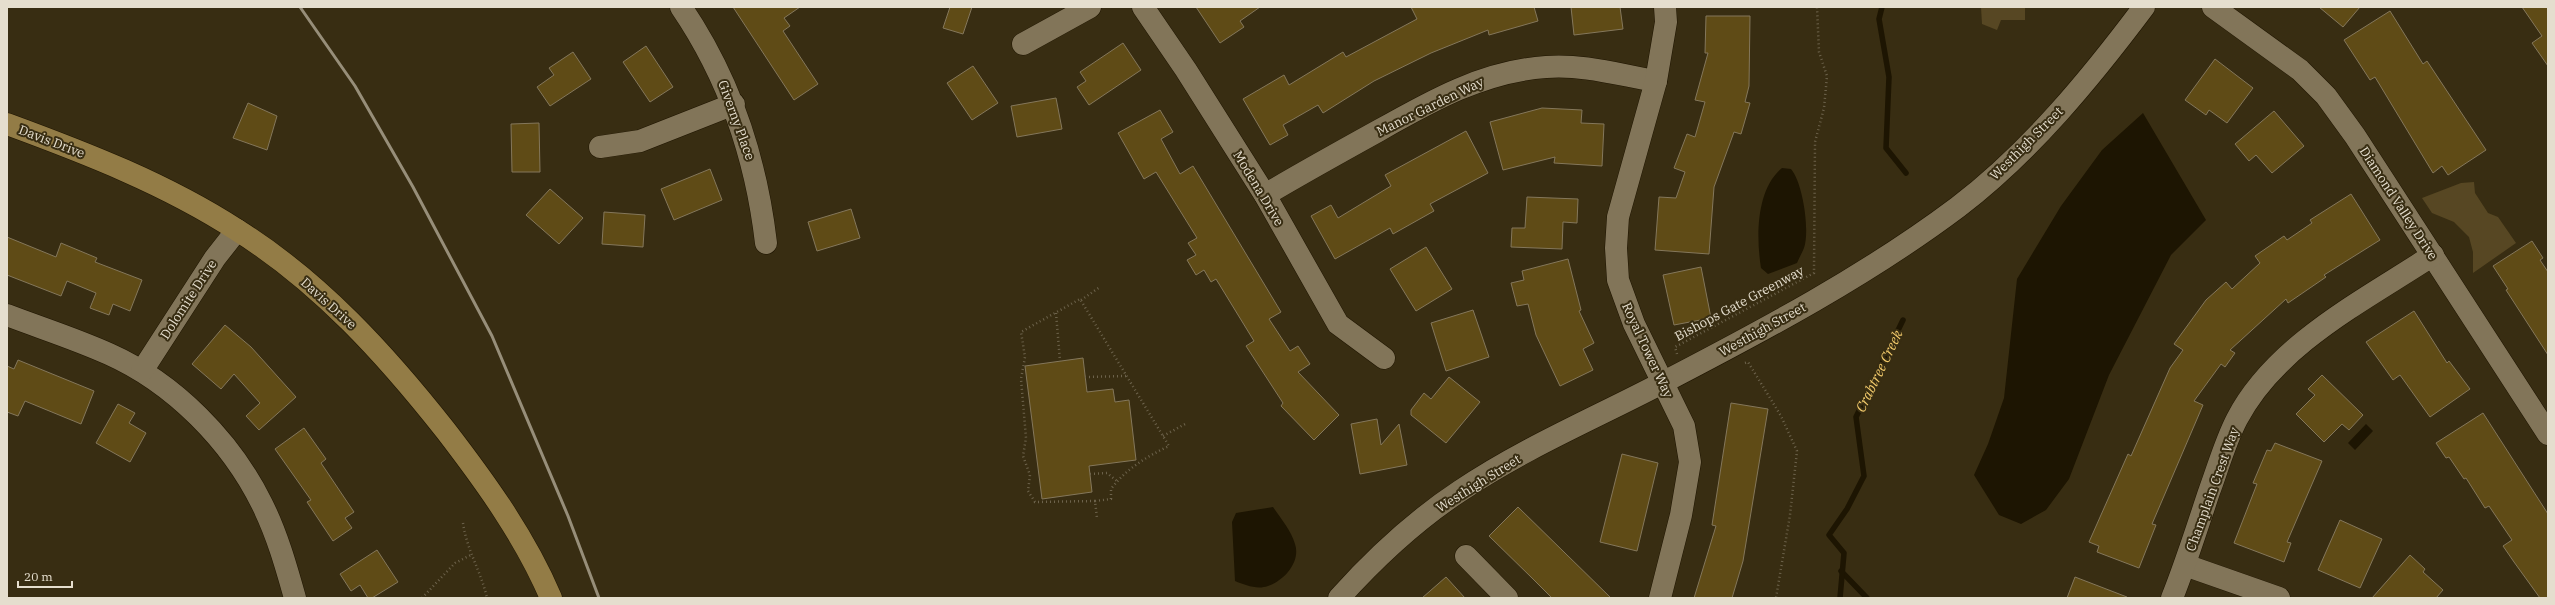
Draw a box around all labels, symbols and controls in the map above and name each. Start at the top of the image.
street label: Manor Garden Way [1374,73,1487,140]
street label: Giverny Place [714,78,759,162]
street label: Westhigh Street [1986,103,2067,184]
street label: Davis Drive [16,121,87,162]
street label: Diamond Valley Drive [2356,143,2442,263]
street label: Modena Drive [1229,147,1288,229]
street label: Dolomite Drive [156,256,221,342]
street label: Bishops Gate Greenway [1672,262,1807,345]
street label: Davis Drive [297,274,360,333]
street label: Westhigh Street [1716,298,1809,360]
street label: Royal Tower Way [1618,300,1677,401]
water label: Crabtree Creek [1851,326,1907,415]
street label: Champlain Crest Way [2182,425,2243,554]
street label: Westhigh Street [1433,450,1524,516]
scale bar [18,563,72,589]
text: 20 m [24,569,53,584]

